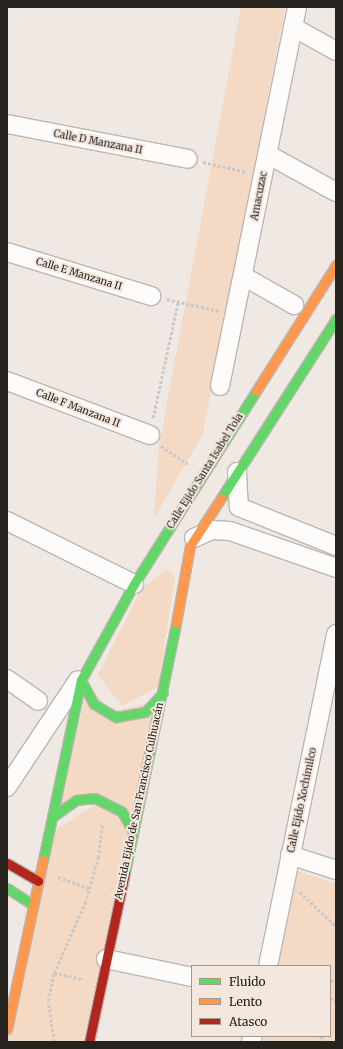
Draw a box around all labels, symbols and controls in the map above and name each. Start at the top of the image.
street label: Calle D Manzana II [52,127,144,157]
street label: Amacuzac [248,170,270,222]
street label: Calle E Manzana II [35,255,123,293]
street label: Calle F Manzana II [34,386,122,430]
street label: Calle Ejido Santa Isabel Tola [164,411,246,531]
street label: Avenida Ejido de San Francisco Culhuacán [112,701,166,901]
street label: Calle Ejido Xochimilco [285,746,319,854]
legend [191,965,331,1037]
text: Fluido [229,974,266,989]
text: Lento [229,994,262,1009]
text: Atasco [229,1014,267,1029]

